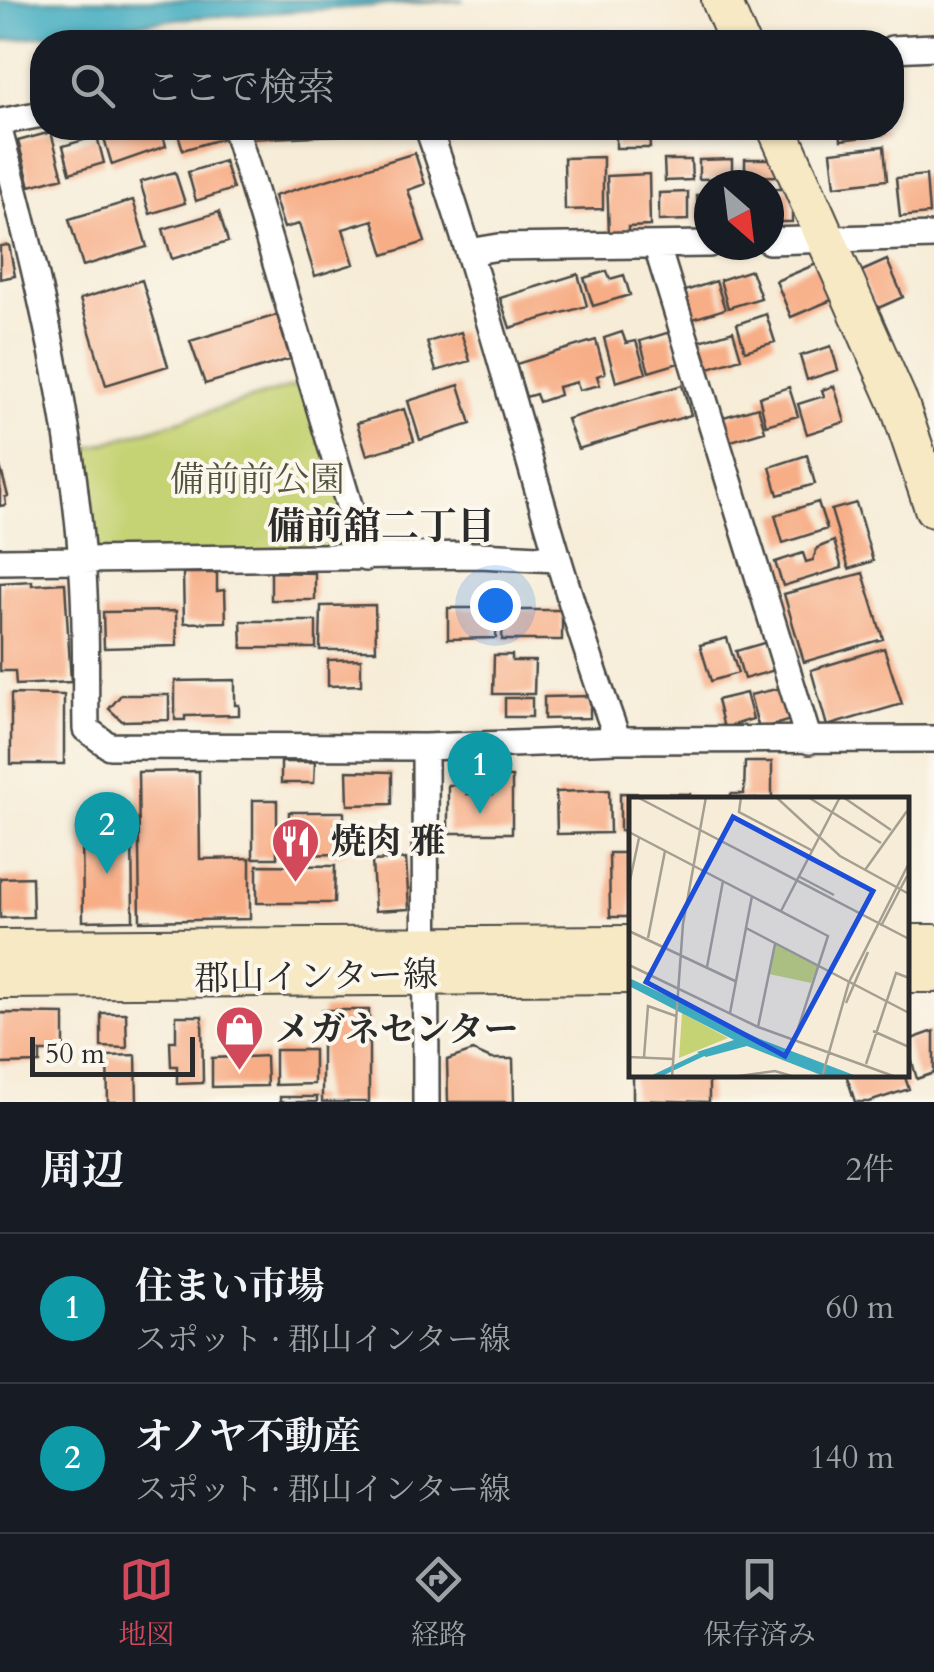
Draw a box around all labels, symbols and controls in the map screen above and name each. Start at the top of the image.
search box [30,30,904,140]
icon: search [65,58,120,113]
text: ここで検索 [145,62,335,114]
north arrow [694,170,784,260]
park label: 備前前公園 [169,456,345,504]
district label: 備前舘二丁目 [267,501,495,553]
your location [470,580,521,631]
pin: 1 [448,732,512,814]
pin: 2 [74,792,140,874]
inset map [629,797,909,1077]
restaurant icon: 焼肉 雅 [270,816,322,884]
place label: 焼肉 雅 [331,818,445,866]
street label: 郡山インター線 [194,951,438,1003]
shop icon: メガネセンター [214,1004,266,1072]
place label: メガネセンター [275,1006,519,1054]
scale bar [30,1032,195,1076]
text: 50 m [45,1035,105,1073]
text: 周辺 [40,1142,124,1199]
text: 2件 [846,1148,894,1192]
text: 住まい市場 [135,1261,325,1313]
text: 1 [64,1286,81,1330]
text: 60 m [826,1286,894,1330]
text: スポット · 郡山インター線 [135,1318,511,1362]
text: オノヤ不動産 [135,1411,361,1463]
text: 2 [64,1436,81,1480]
text: 140 m [809,1436,894,1480]
text: スポット · 郡山インター線 [135,1468,511,1512]
tab: 地図 [118,1552,174,1654]
tab: 経路 [411,1552,467,1654]
tab: 保存済み [704,1552,816,1654]

